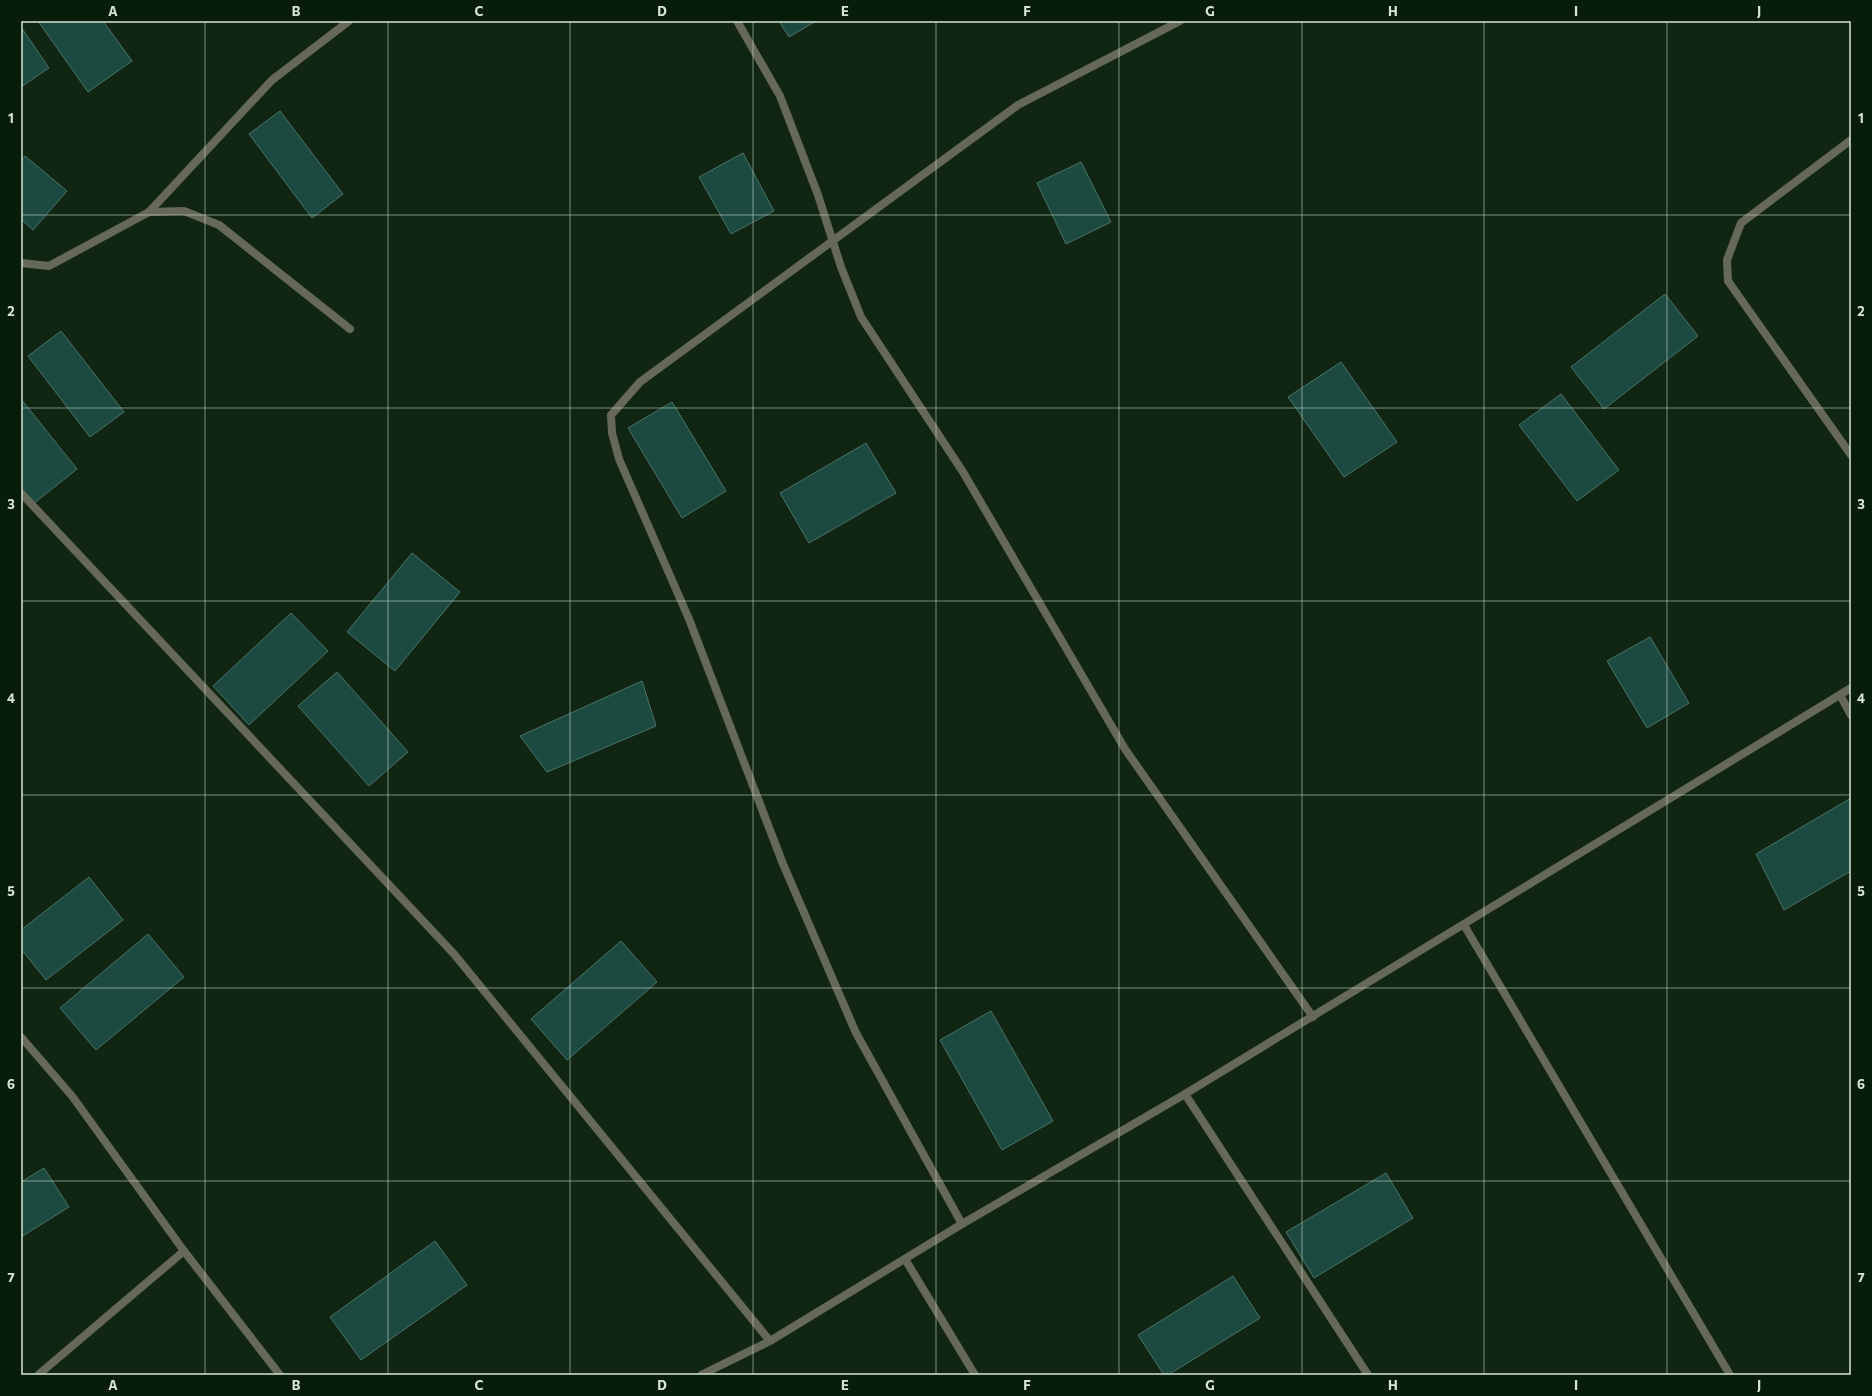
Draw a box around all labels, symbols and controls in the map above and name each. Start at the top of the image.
text: A [108,3,118,19]
text: B [292,3,301,19]
text: C [475,3,484,19]
text: D [657,3,667,19]
text: E [841,3,849,19]
text: F [1023,3,1031,19]
text: G [1205,3,1215,19]
text: H [1388,3,1398,19]
text: I [1574,3,1578,19]
text: J [1757,3,1761,19]
text: 1 [8,110,14,126]
text: 1 [1858,110,1864,126]
text: 2 [7,303,15,319]
text: 2 [1857,303,1865,319]
text: 3 [7,496,15,512]
text: 3 [1857,496,1865,512]
text: 4 [7,690,15,706]
text: 4 [1857,690,1865,706]
text: 5 [7,883,15,899]
text: 5 [1857,883,1865,899]
text: 6 [7,1076,15,1092]
text: 6 [1857,1076,1865,1092]
text: 7 [7,1269,15,1285]
text: 7 [1857,1269,1865,1285]
text: A [108,1377,118,1393]
text: B [292,1377,301,1393]
text: C [475,1377,484,1393]
text: D [657,1377,667,1393]
text: E [841,1377,849,1393]
text: F [1023,1377,1031,1393]
text: G [1205,1377,1215,1393]
text: H [1388,1377,1398,1393]
text: I [1574,1377,1578,1393]
text: J [1757,1377,1761,1393]

